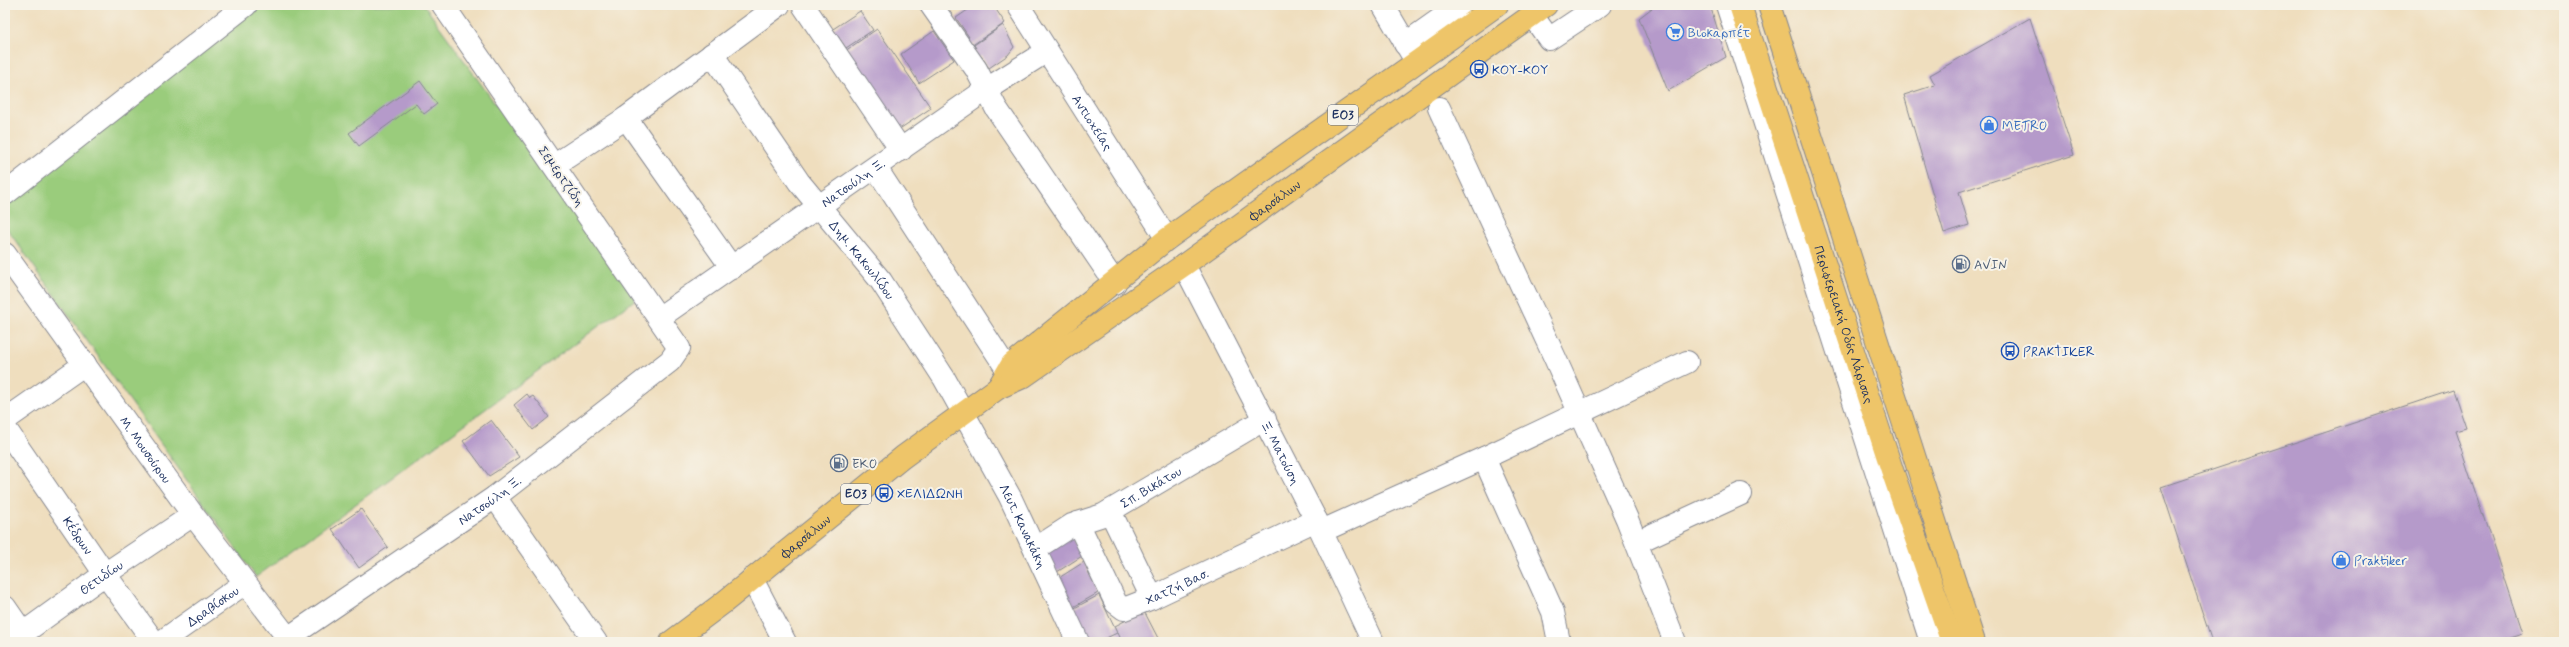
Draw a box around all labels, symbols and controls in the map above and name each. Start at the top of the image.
supermarket icon: Βιοκαρπέτ [1665,22,1685,42]
place label: Βιοκαρπέτ [1688,25,1750,42]
bus stop icon: ΚΟΥ-ΚΟΥ [1469,59,1489,79]
place label: ΚΟΥ-ΚΟΥ [1492,62,1548,79]
street label: Αντιοχείας [1067,92,1116,155]
road number: ΕΟ3 [1328,105,1358,125]
shop icon: METRO [1979,115,1999,135]
place label: METRO [2002,118,2047,135]
street label: Σεμερτζίδη [534,143,588,210]
street label: Νατσούλη Ξ. [818,156,889,212]
street label: Φαρσάλων [1245,177,1305,226]
street label: Δημ. Κακουλίδου [824,217,898,303]
street label: Περιφερειακή Οδός Λάρισας [1809,244,1877,406]
fuel station icon: AVIN [1951,254,1971,274]
place label: AVIN [1974,257,2007,274]
bus stop icon: PRAKTIKER [2000,341,2020,361]
place label: PRAKTIKER [2023,344,2094,361]
street label: Μ. Μουσούρου [115,414,175,487]
street label: Ξ. Ματούση [1256,418,1303,488]
fuel station icon: EKO [829,453,849,473]
place label: EKO [852,456,877,473]
street label: Σπ. Βικάτου [1118,463,1185,513]
street label: Νατσούλη Ξ. [455,473,525,530]
street label: Λευτ. Κανακάκη [994,481,1049,572]
bus stop icon: ΧΕΛΙΔΩΝΗ [874,483,894,503]
road number: ΕΟ3 [841,484,871,504]
place label: ΧΕΛΙΔΩΝΗ [897,486,963,503]
street label: Φαρσάλων [777,512,835,564]
street label: Κέδρων [58,514,96,559]
shop icon: Praktiker [2331,550,2351,570]
place label: Praktiker [2354,553,2407,570]
street label: Θετιδίου [77,557,127,600]
street label: Χατζή Βασ. [1143,565,1212,610]
street label: Δραβίσκου [184,583,243,631]

